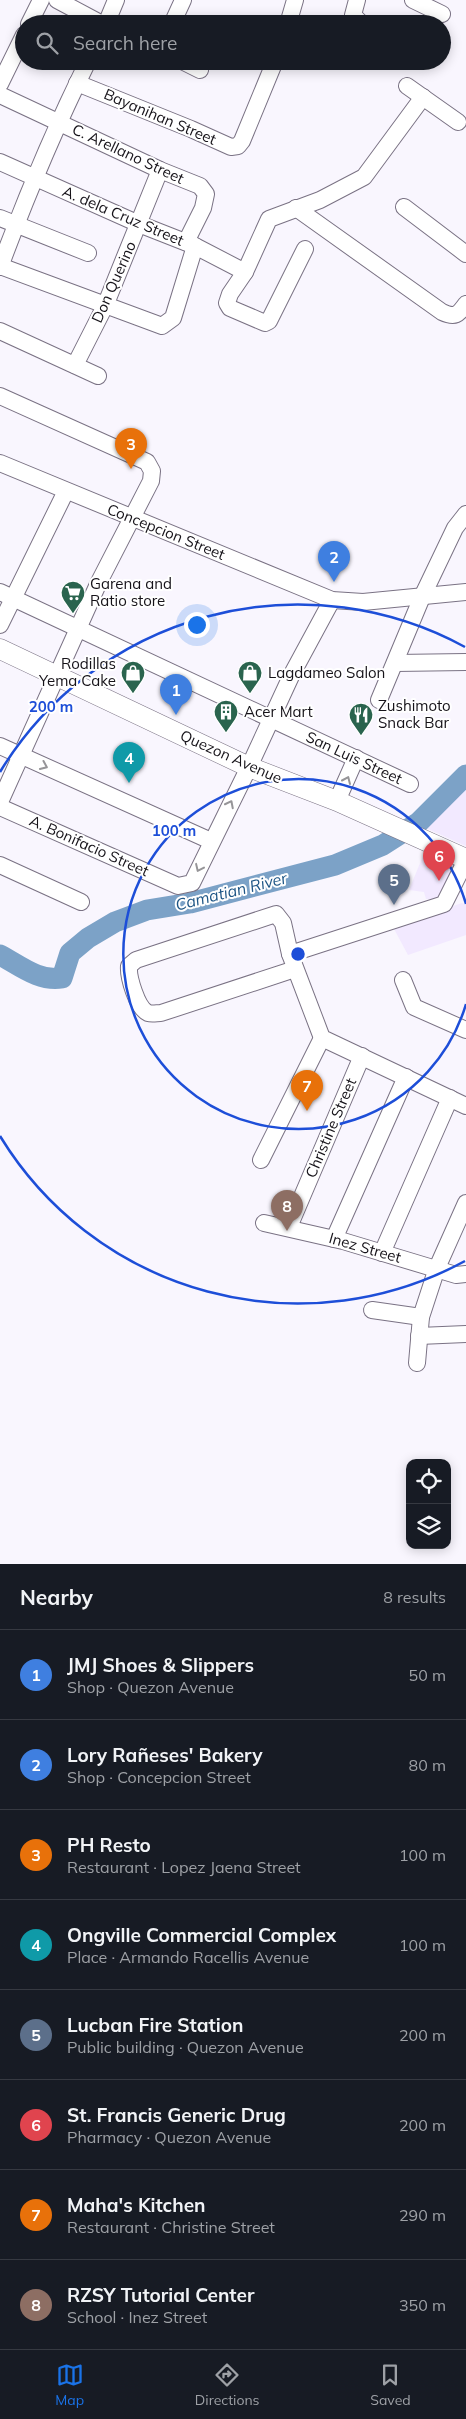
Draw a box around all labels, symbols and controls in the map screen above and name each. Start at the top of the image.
search box [15,15,451,70]
icon: search [33,29,61,57]
text: Search here [73,31,177,55]
street label: Bayanihan Street [101,84,219,149]
street label: C. Arellano Street [69,119,187,188]
street label: A. dela Cruz Street [60,181,187,250]
street label: Don Querino [87,238,140,326]
pin: 3 [115,428,147,469]
street label: Concepcion Street [105,499,228,564]
pin: 2 [318,541,350,582]
place label: Garena and Ratio store [90,574,172,610]
supermarket icon: Garena and Ratio store [60,580,86,614]
your location [184,612,210,638]
place label: Rodillas Yema Cake [38,654,116,690]
shop icon: Rodillas Yema Cake [120,660,146,694]
shop icon: Lagdameo Salon [237,660,263,694]
place label: Lagdameo Salon [268,663,385,682]
pin: 1 [160,674,192,715]
place label: Zushimoto Snack Bar [378,696,451,732]
text: 200 m [29,697,73,716]
building icon: Acer Mart [213,699,239,733]
place label: Acer Mart [244,702,313,721]
restaurant icon: Zushimoto Snack Bar [348,702,374,736]
street label: Quezon Avenue [177,726,285,787]
street label: San Luis Street [303,727,405,788]
pin: 4 [113,742,145,783]
one-way arrow [39,760,48,771]
one-way arrow [340,776,351,785]
one-way arrow [224,800,234,809]
street label: A. Bonifacio Street [27,811,152,880]
text: 100 m [152,821,196,840]
pin: 6 [423,840,455,881]
one-way arrow [195,863,205,872]
pin: 5 [378,864,410,905]
water label: Camatian River [173,867,290,915]
centre of rings [289,945,307,963]
pin: 7 [291,1070,323,1111]
street label: Christine Street [301,1075,360,1181]
pin: 8 [271,1190,303,1231]
street label: Inez Street [327,1228,403,1267]
map controls [406,1459,451,1549]
button: locate [406,1459,451,1504]
button: layers [406,1504,451,1549]
text: Nearby [20,1584,93,1610]
text: 8 results [383,1587,446,1607]
text: JMJ Shoes & Slippers [67,1653,254,1677]
text: 1 [31,1665,41,1685]
text: 50 m [409,1665,446,1685]
text: Shop · Quezon Avenue [67,1677,234,1697]
text: Lory Rañeses' Bakery [67,1743,262,1767]
text: 2 [31,1755,41,1775]
text: 80 m [409,1755,446,1775]
text: Shop · Concepcion Street [67,1767,251,1787]
text: PH Resto [67,1833,151,1857]
text: 3 [31,1845,41,1865]
text: 100 m [399,1845,446,1865]
text: Restaurant · Lopez Jaena Street [67,1857,301,1877]
text: Ongville Commercial Complex [67,1923,336,1947]
text: 4 [31,1935,41,1955]
text: 100 m [399,1935,446,1955]
text: Place · Armando Racellis Avenue [67,1947,309,1967]
text: Lucban Fire Station [67,2013,243,2037]
text: 5 [31,2025,41,2045]
text: 200 m [399,2025,446,2045]
text: Public building · Quezon Avenue [67,2037,304,2057]
text: St. Francis Generic Drug [67,2103,286,2127]
text: 6 [31,2115,41,2135]
text: 200 m [399,2115,446,2135]
text: Pharmacy · Quezon Avenue [67,2127,271,2147]
text: Maha's Kitchen [67,2193,206,2217]
text: 7 [31,2205,41,2225]
text: 290 m [399,2205,446,2225]
text: Restaurant · Christine Street [67,2217,275,2237]
text: RZSY Tutorial Center [67,2283,254,2307]
text: 8 [31,2295,41,2315]
text: 350 m [399,2295,446,2315]
text: School · Inez Street [67,2307,207,2327]
tab: Map [55,2361,84,2409]
tab: Directions [195,2361,260,2409]
tab: Saved [370,2361,411,2409]

